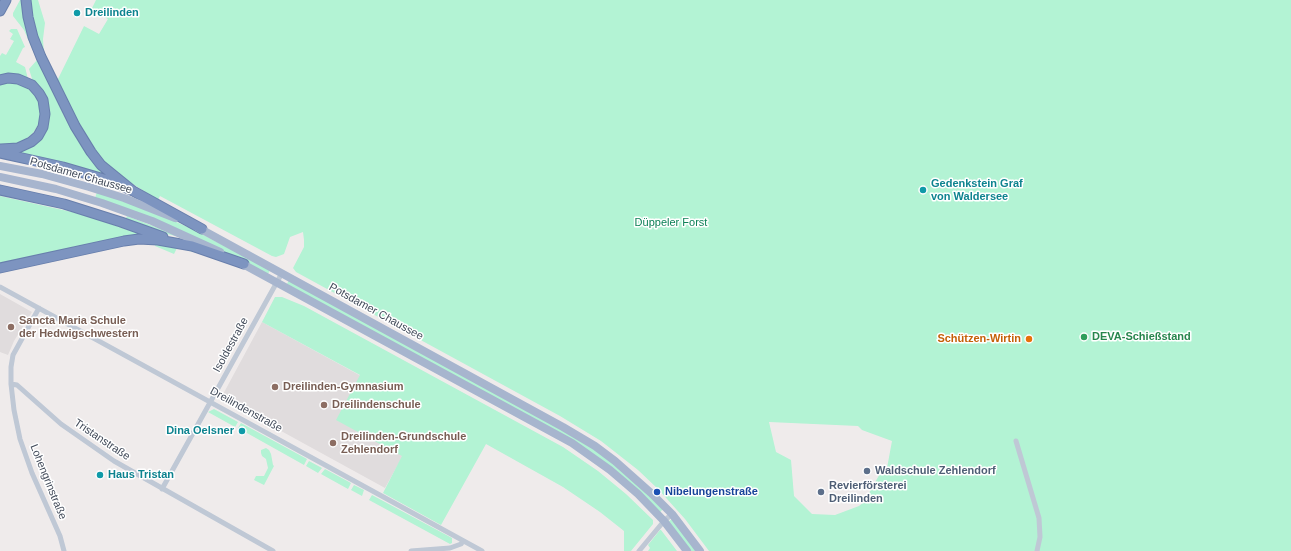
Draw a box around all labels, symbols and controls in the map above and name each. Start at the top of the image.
place label: Dreilinden [85,6,139,20]
marker: Dreilinden [72,8,82,18]
street label: Potsdamer Chaussee [28,155,134,197]
place label: Gedenkstein Graf von Waldersee [931,177,1023,203]
marker: Gedenkstein Graf von Waldersee [918,185,928,195]
park label: Düppeler Forst [635,216,707,230]
street label: Potsdamer Chaussee [327,281,425,343]
place label: Sancta Maria Schule der Hedwigschwestern [19,314,139,340]
street label: Isoldestraße [211,315,251,375]
marker: Sancta Maria Schule der Hedwigschwestern [6,322,16,332]
place label: DEVA-Schießstand [1092,330,1191,344]
place label: Schützen-Wirtin [937,332,1021,346]
marker: DEVA-Schießstand [1079,332,1089,342]
marker: Schützen-Wirtin [1024,334,1034,344]
place label: Dreilinden-Gymnasium [283,380,403,394]
marker: Dreilinden-Gymnasium [270,382,280,392]
street label: Dreilindenstraße [208,385,284,435]
place label: Dreilindenschule [332,398,421,412]
marker: Dreilindenschule [319,400,329,410]
street label: Tristanstraße [72,417,132,463]
place label: Dina Oelsner [166,424,234,438]
marker: Dina Oelsner [237,426,247,436]
place label: Dreilinden-Grundschule Zehlendorf [341,430,466,456]
marker: Dreilinden-Grundschule Zehlendorf [328,438,338,448]
street label: Lohengrinstraße [27,442,69,522]
place label: Waldschule Zehlendorf [875,464,996,478]
marker: Waldschule Zehlendorf [862,466,872,476]
place label: Haus Tristan [108,468,174,482]
marker: Haus Tristan [95,470,105,480]
place label: Revierförsterei Dreilinden [829,479,907,505]
place label: Nibelungenstraße [665,485,758,499]
marker: Nibelungenstraße [652,487,662,497]
marker: Revierförsterei Dreilinden [816,487,826,497]

